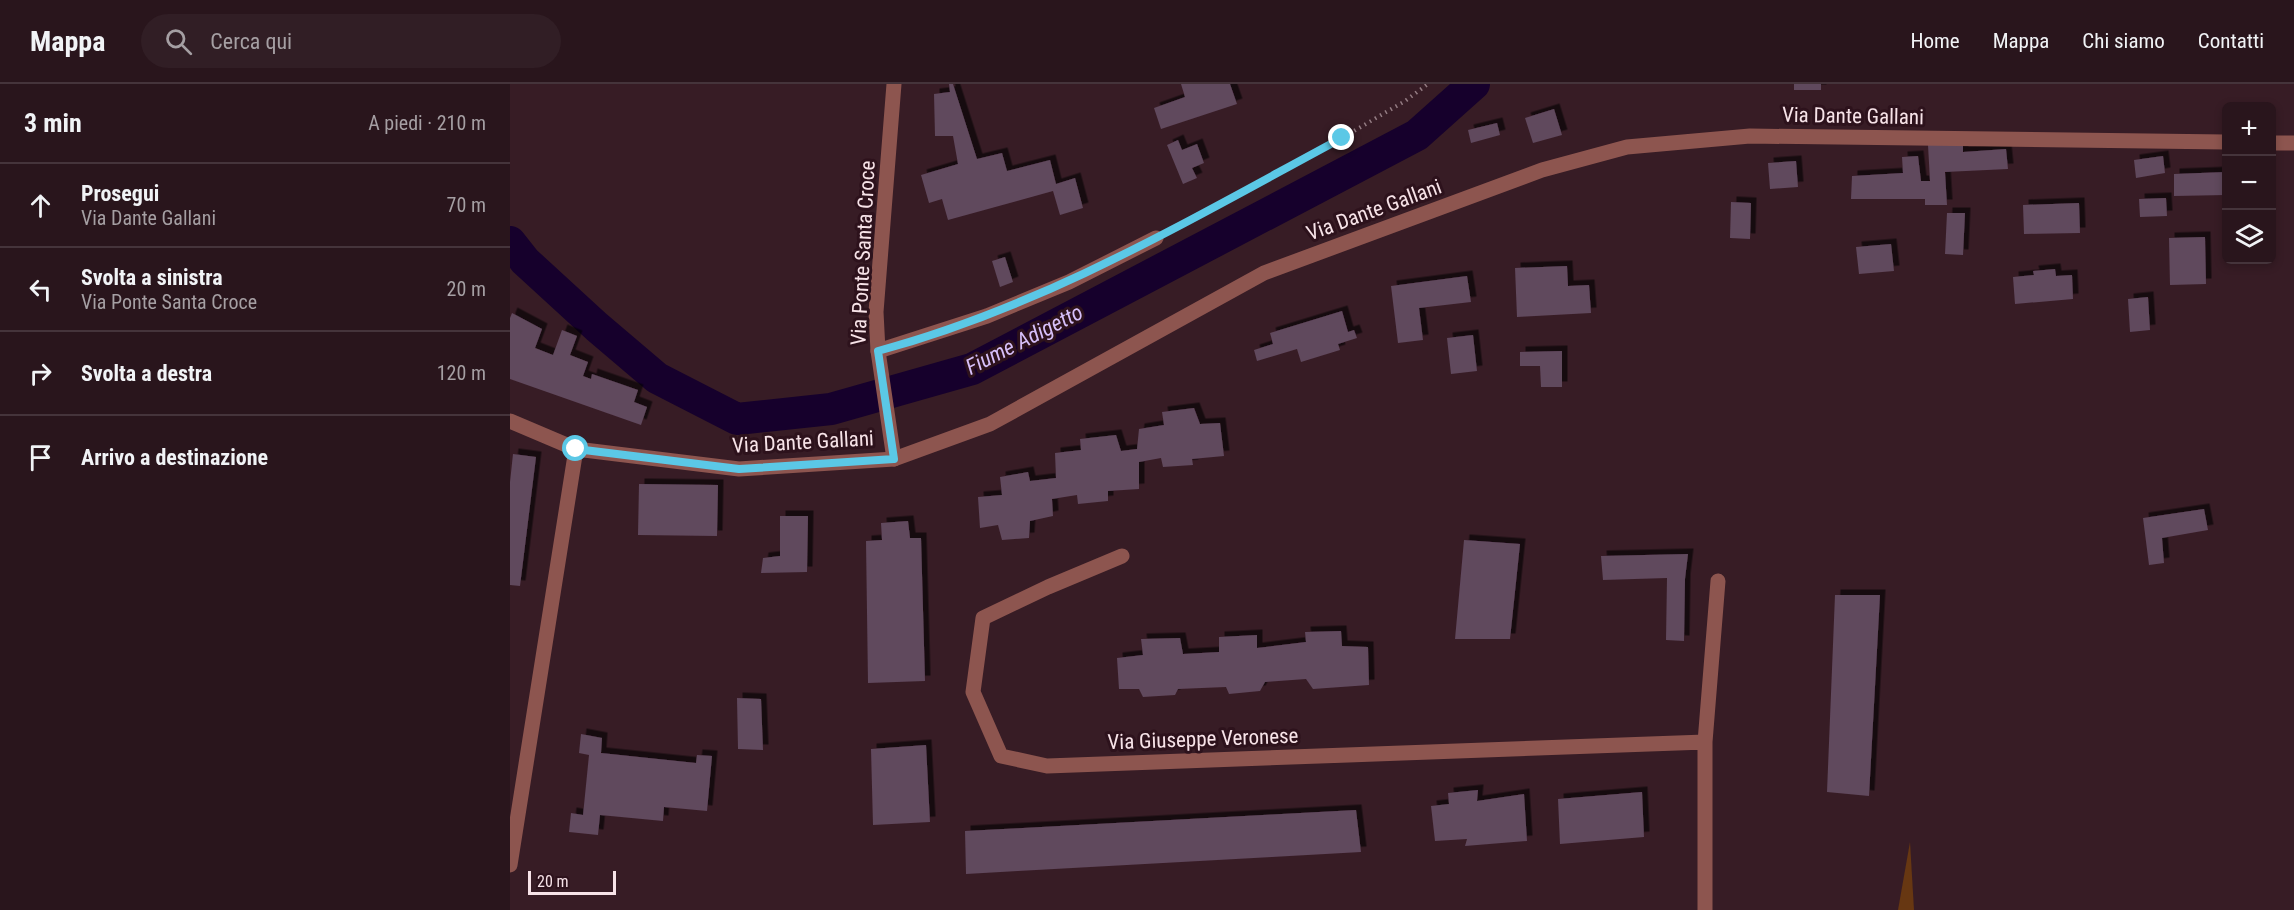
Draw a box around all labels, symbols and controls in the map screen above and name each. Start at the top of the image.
search box [141,14,561,68]
text: Mappa [30,25,105,58]
icon: search [162,25,195,58]
text: Cerca qui [210,29,292,54]
text: Home [1910,29,1960,53]
text: Mappa [1993,29,2049,53]
text: Chi siamo [2082,29,2165,53]
text: Contatti [2198,29,2264,53]
map controls [2222,102,2276,264]
button: + [2222,102,2276,156]
street label: Via Dante Gallani [1782,103,1924,129]
text: 3 min [24,108,82,138]
text: A piedi · 210 m [368,111,486,135]
route end [1328,124,1354,150]
button: − [2222,156,2276,210]
street label: Via Ponte Santa Croce [846,160,880,346]
street label: Via Dante Gallani [1303,174,1445,246]
text: Prosegui [81,181,159,206]
icon: ahead [24,189,57,222]
text: 70 m [447,193,486,217]
text: Via Dante Gallani [81,206,216,230]
button: layers [2222,210,2276,264]
text: Svolta a sinistra [81,265,223,290]
icon: left [24,273,57,306]
text: 20 m [447,277,486,301]
text: Via Ponte Santa Croce [81,290,257,314]
water label: Fiume Adigetto [962,299,1087,380]
icon: right [24,357,57,390]
text: Svolta a destra [81,361,212,386]
text: 120 m [437,361,486,385]
street label: Via Dante Gallani [732,426,874,458]
route start [562,435,588,461]
icon: arrive [24,441,57,474]
text: Arrivo a destinazione [81,445,268,470]
street label: Via Giuseppe Veronese [1107,724,1299,754]
scale bar [528,868,616,896]
text: 20 m [537,872,569,891]

